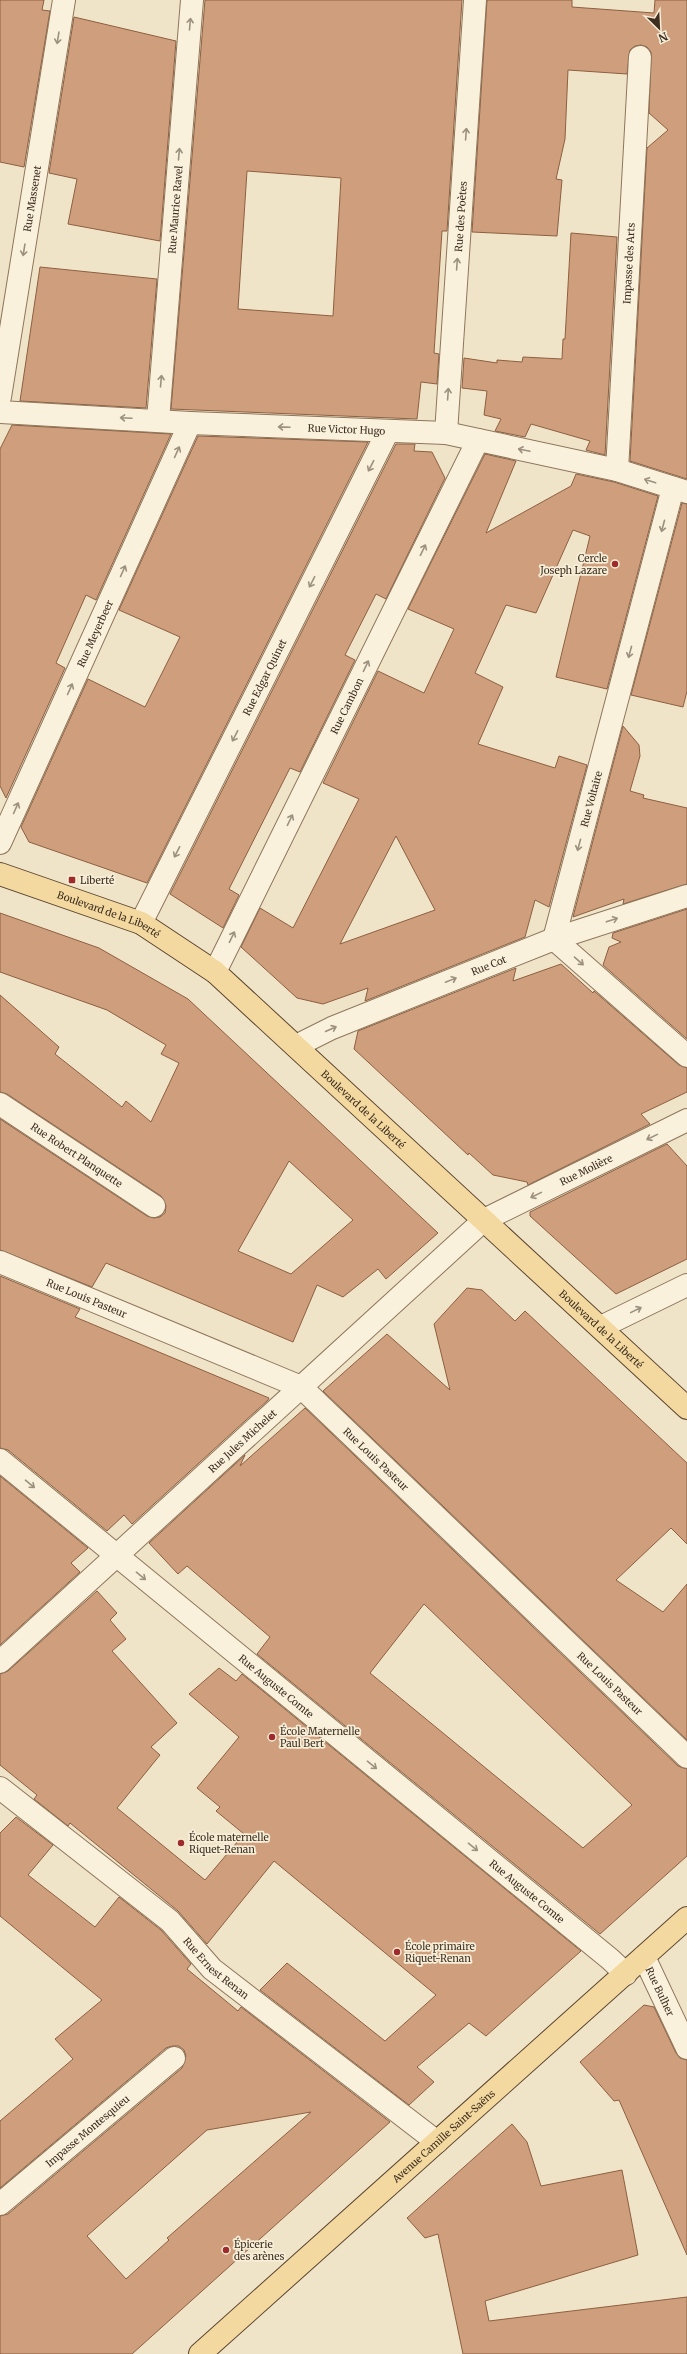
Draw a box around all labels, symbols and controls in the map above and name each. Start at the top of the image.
north arrow [639,8,679,48]
one-way arrow [186,18,193,31]
text: N [656,29,670,45]
one-way arrow [54,32,62,45]
one-way arrow [463,128,470,141]
one-way arrow [176,148,183,161]
street label: Rue Massenet [21,165,44,233]
street label: Rue Maurice Ravel [165,165,186,254]
street label: Rue des Poètes [452,181,470,252]
street label: Impasse des Arts [620,222,638,304]
one-way arrow [20,243,28,256]
one-way arrow [454,258,461,271]
one-way arrow [157,375,164,388]
one-way arrow [445,388,452,401]
one-way arrow [120,415,133,422]
street label: Rue Victor Hugo [307,422,386,438]
one-way arrow [278,423,291,431]
one-way arrow [517,445,530,453]
one-way arrow [174,447,181,459]
one-way arrow [367,460,374,472]
one-way arrow [644,476,656,484]
one-way arrow [659,519,666,532]
one-way arrow [420,544,428,556]
place label: Cercle Joseph Lazare [539,552,607,577]
marker: Cercle Joseph Lazare [610,559,620,569]
one-way arrow [120,565,127,577]
one-way arrow [308,576,316,588]
street label: Rue Meyerbeer [74,598,116,669]
street label: Rue Edgar Quinet [240,637,290,718]
one-way arrow [626,645,633,658]
one-way arrow [363,660,370,672]
street label: Rue Cambon [328,675,367,736]
one-way arrow [66,683,74,695]
one-way arrow [231,730,238,742]
street label: Rue Voltaire [578,770,605,829]
one-way arrow [13,802,20,814]
one-way arrow [287,815,294,827]
one-way arrow [575,838,582,851]
one-way arrow [173,846,180,858]
place label: Liberté [80,874,114,887]
marker: Liberté [67,875,77,885]
street label: Boulevard de la Liberté [55,888,162,941]
one-way arrow [606,916,619,923]
one-way arrow [229,931,236,943]
street label: Rue Cot [469,953,508,979]
one-way arrow [574,956,584,965]
one-way arrow [445,976,457,984]
one-way arrow [324,1025,336,1032]
street label: Boulevard de la Liberté [318,1067,408,1151]
street label: Rue Robert Planquette [28,1120,125,1190]
one-way arrow [646,1134,658,1141]
street label: Rue Molière [558,1152,615,1189]
one-way arrow [530,1192,542,1199]
street label: Rue Louis Pasteur [44,1276,129,1321]
street label: Boulevard de la Liberté [556,1287,646,1371]
one-way arrow [629,1306,641,1313]
street label: Rue Jules Michelet [206,1407,279,1476]
street label: Rue Louis Pasteur [340,1425,412,1494]
one-way arrow [25,1480,35,1489]
one-way arrow [136,1572,147,1580]
street label: Rue Louis Pasteur [574,1649,646,1718]
street label: Rue Auguste Comte [236,1652,316,1721]
place label: École Maternelle Paul Bert [280,1724,360,1750]
marker: École Maternelle Paul Bert [267,1732,277,1742]
one-way arrow [367,1760,377,1769]
place label: École maternelle Riquet-Renan [189,1830,269,1856]
marker: École maternelle Riquet-Renan [176,1838,186,1848]
one-way arrow [467,1842,478,1851]
street label: Rue Auguste Comte [487,1857,567,1926]
street label: Rue Ernest Renan [180,1935,252,2002]
place label: École primaire Riquet-Renan [405,1939,475,1965]
marker: École primaire Riquet-Renan [392,1947,402,1957]
street label: Rue Bulher [643,1965,677,2019]
street label: Avenue Camille Saint-Saëns [389,2087,498,2186]
street label: Impasse Montesquieu [43,2092,132,2170]
place label: Épicerie des arènes [234,2237,284,2263]
marker: Épicerie des arènes [221,2245,231,2255]

